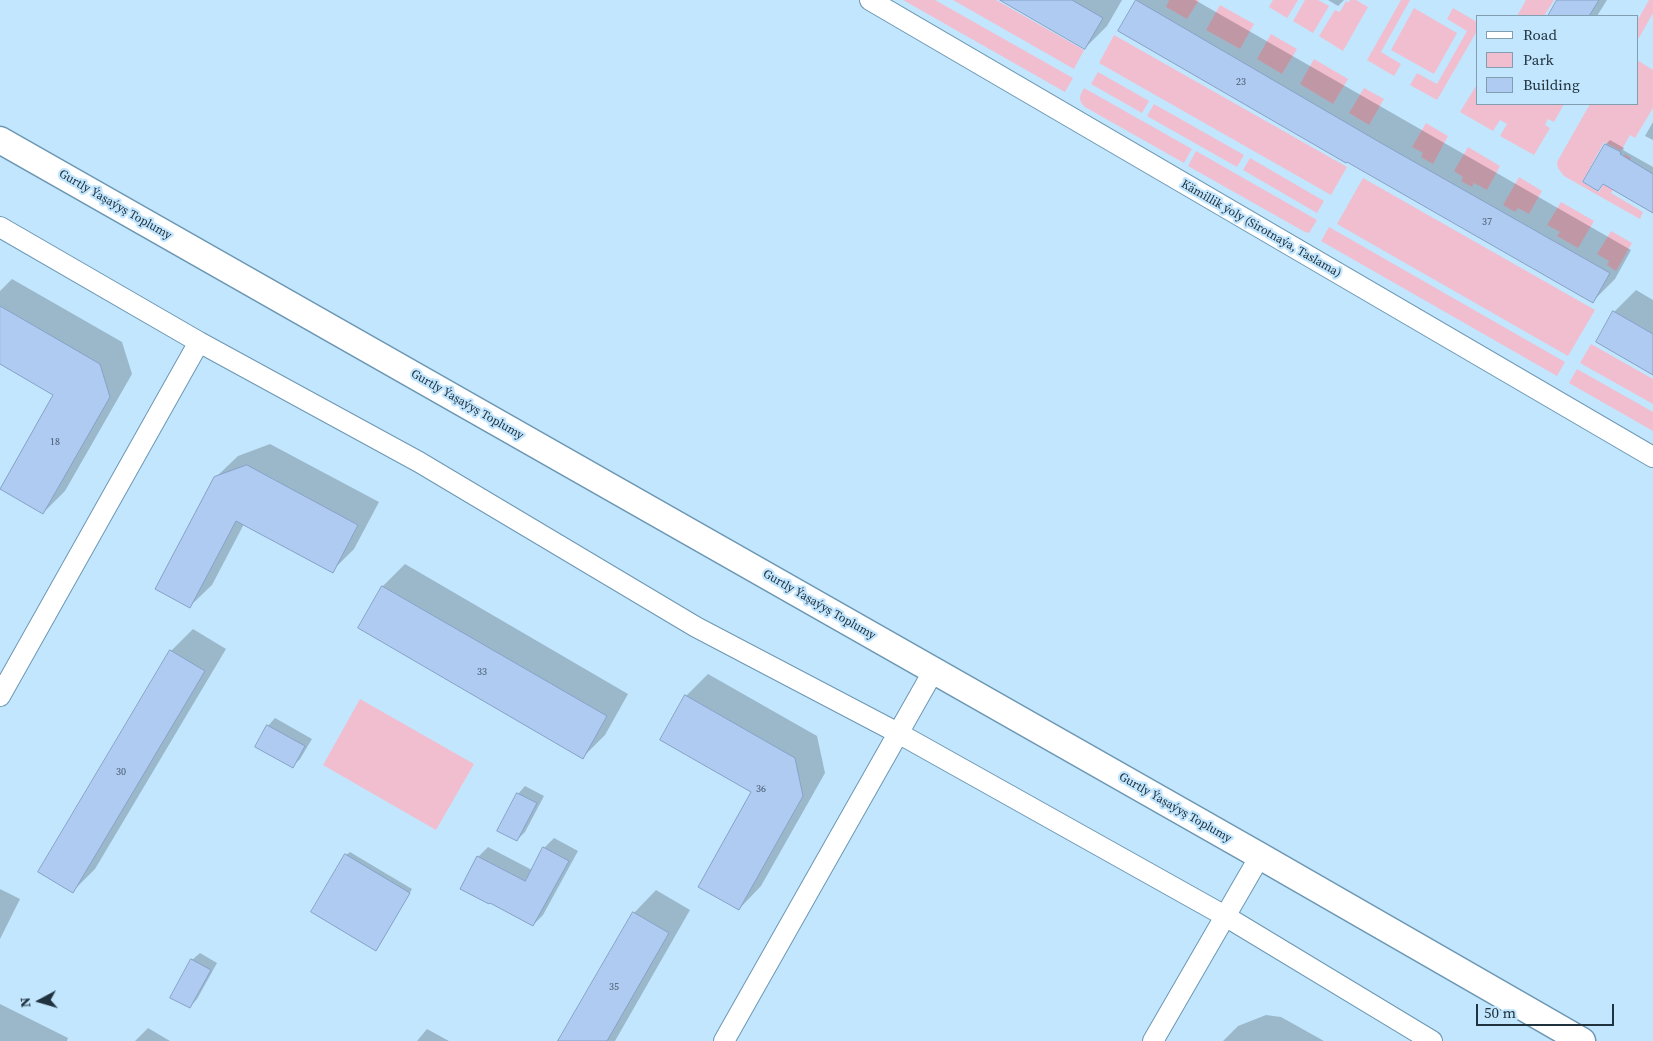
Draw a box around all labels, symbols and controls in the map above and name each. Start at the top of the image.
legend [1476,15,1638,105]
text: Road [1523,24,1557,45]
text: Park [1523,49,1554,70]
text: Building [1523,74,1580,95]
house number: 23 [1236,76,1246,88]
street label: Gurtly Ýaşaýyş Toplumy [56,167,174,243]
street label: Kämillik ýoly (Sirotnaýa, Taslama) [1178,177,1344,281]
house number: 37 [1482,216,1492,228]
street label: Gurtly Ýaşaýyş Toplumy [408,367,526,443]
house number: 18 [50,436,60,448]
street label: Gurtly Ýaşaýyş Toplumy [760,567,878,643]
house number: 33 [477,666,487,678]
house number: 30 [116,766,126,778]
street label: Gurtly Ýaşaýyş Toplumy [1116,770,1234,846]
house number: 36 [756,783,766,795]
north arrow [15,976,65,1026]
house number: 35 [609,981,619,993]
scale bar [1478,994,1616,1026]
text: N [15,996,36,1009]
text: 50 m [1484,1002,1516,1023]

